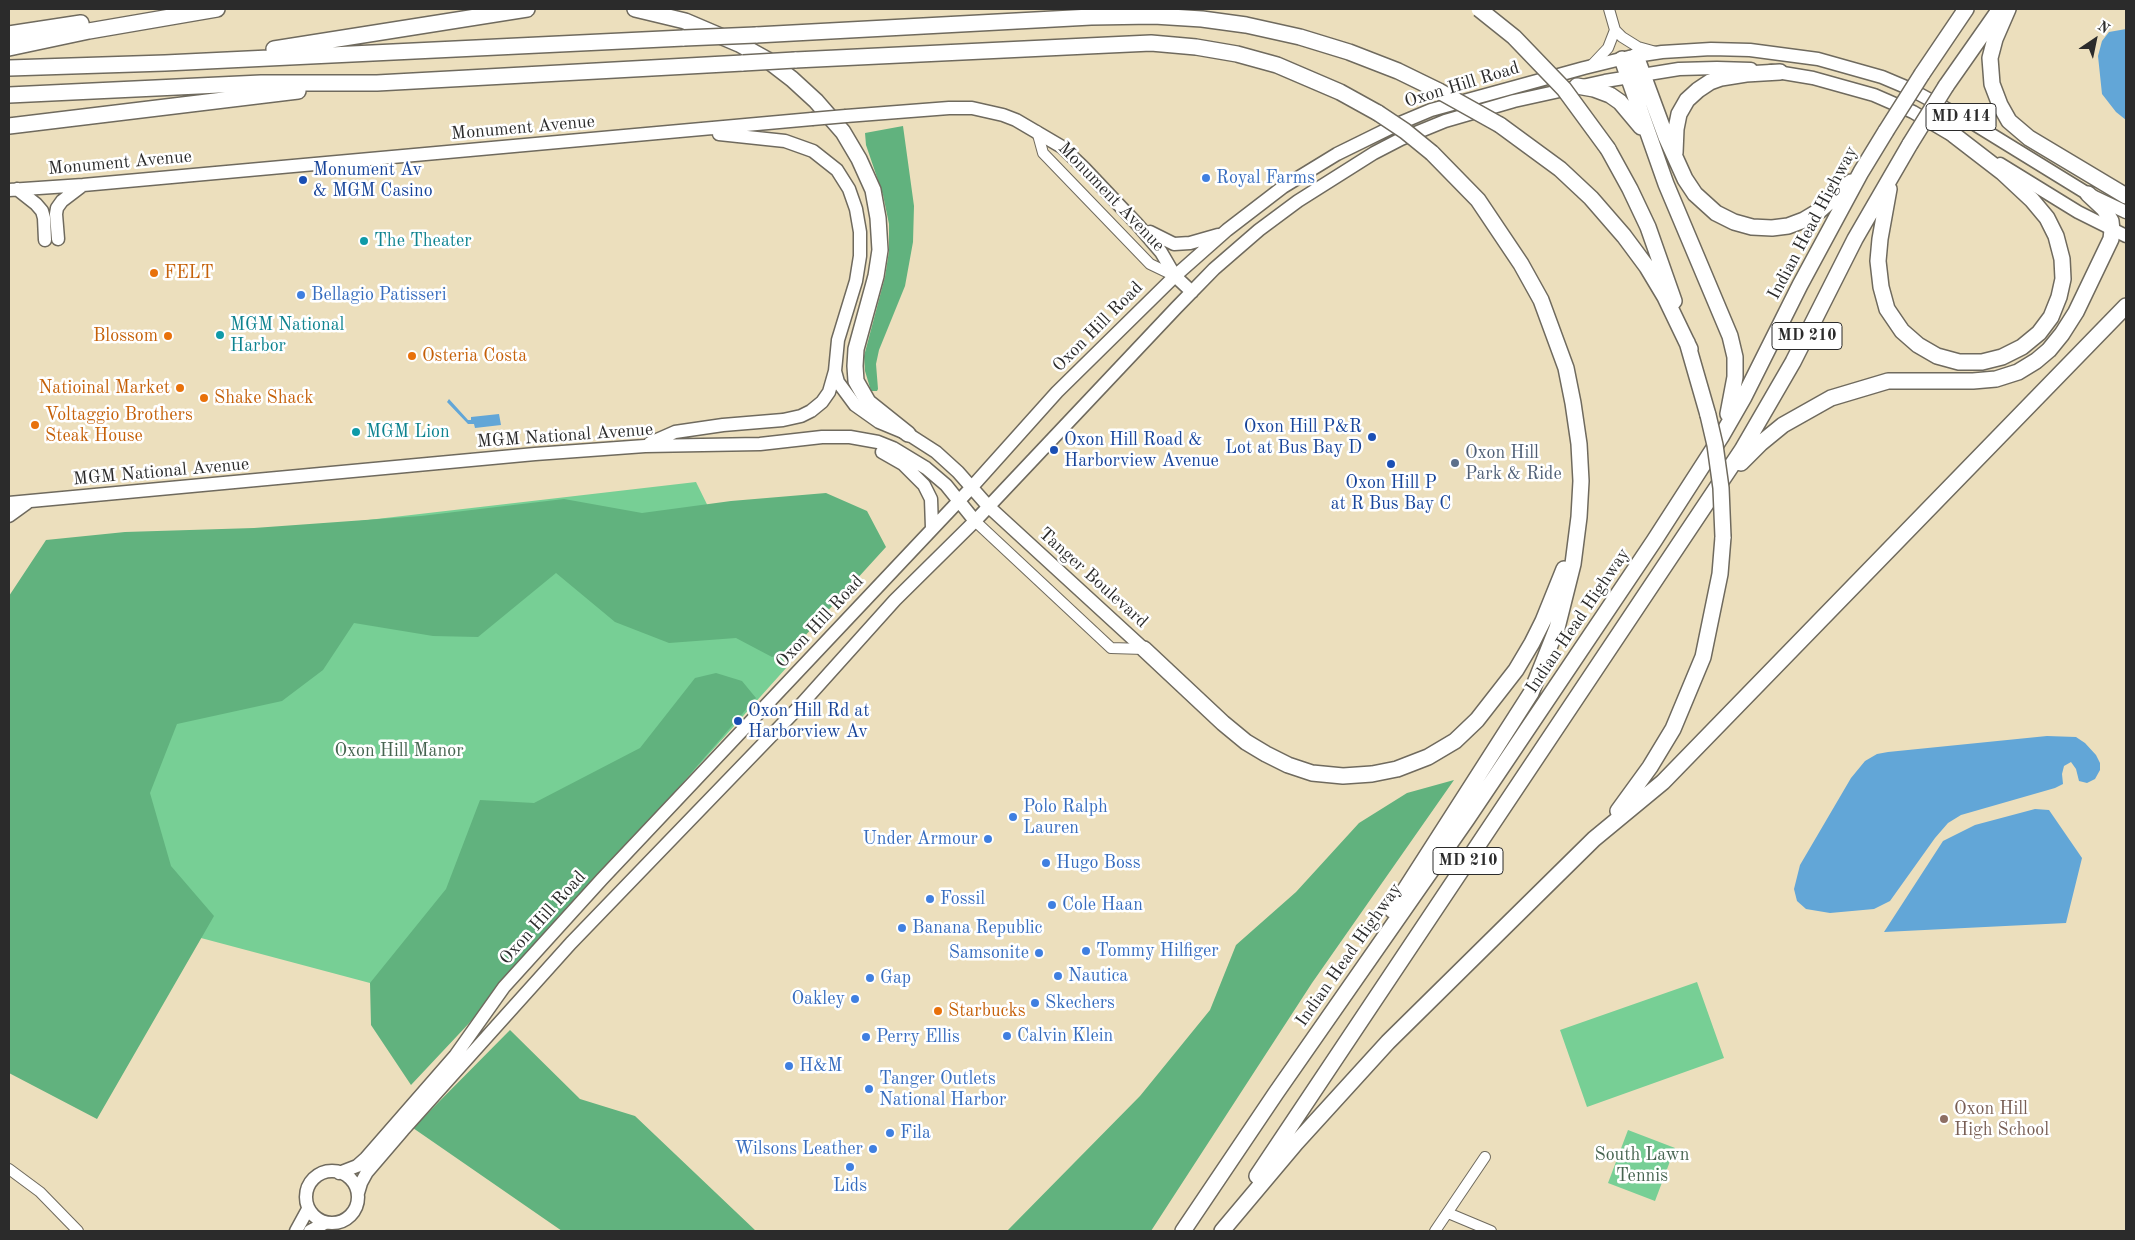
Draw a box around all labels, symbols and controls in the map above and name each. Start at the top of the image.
north arrow [2070,15,2120,65]
text: N [2095,19,2112,36]
street label: Oxon Hill Road [1402,57,1522,113]
road number: MD 414 [1926,104,1996,130]
street label: Monument Avenue [450,111,596,145]
street label: Monument Avenue [1053,138,1169,256]
street label: Indian Head Highway [1763,143,1863,303]
street label: Monument Avenue [47,146,193,180]
place label: Monument Av & MGM Casino [313,159,433,202]
place label: Royal Farms [1216,167,1315,189]
marker: Royal Farms [1200,172,1212,184]
marker: Monument Av & MGM Casino [297,174,309,186]
place label: The Theater [374,230,472,252]
marker: The Theater [358,235,370,247]
place label: FELT [164,262,213,284]
marker: FELT [148,267,160,279]
street label: Oxon Hill Road [1048,277,1148,377]
place label: Bellagio Patisseri [311,284,447,306]
marker: Bellagio Patisseri [295,289,307,301]
place label: MGM National Harbor [230,314,344,356]
road number: MD 210 [1772,322,1842,350]
place label: Blossom [93,325,158,347]
marker: MGM National Harbor [214,329,226,341]
marker: Blossom [162,330,174,342]
place label: Osteria Costa [422,345,527,367]
marker: Osteria Costa [406,350,418,362]
place label: Natioinal Market [38,377,170,399]
marker: Natioinal Market [174,382,186,394]
place label: Shake Shack [214,387,314,409]
marker: Shake Shack [198,392,210,404]
place label: Voltaggio Brothers Steak House [45,404,193,446]
place label: Oxon Hill P&R Lot at Bus Bay D [1225,416,1362,458]
marker: Voltaggio Brothers Steak House [29,419,41,431]
street label: MGM National Avenue [476,419,654,453]
place label: MGM Lion [366,421,450,443]
marker: MGM Lion [350,426,362,438]
place label: Oxon Hill Road & Harborview Avenue [1064,429,1219,472]
marker: Oxon Hill P&R Lot at Bus Bay D [1366,431,1378,443]
place label: Oxon Hill Park & Ride [1465,442,1562,484]
marker: Oxon Hill Road & Harborview Avenue [1048,444,1060,456]
street label: MGM National Avenue [72,454,250,490]
marker: Oxon Hill Park & Ride [1449,457,1461,469]
marker: Oxon Hill P at R Bus Bay C [1385,458,1397,470]
place label: Oxon Hill P at R Bus Bay C [1331,472,1451,514]
street label: Tanger Boulevard [1034,523,1152,633]
street label: Indian Head Highway [1521,544,1635,698]
street label: Oxon Hill Road [771,571,869,673]
place label: Oxon Hill Rd at Harborview Av [748,700,870,742]
marker: Oxon Hill Rd at Harborview Av [732,715,744,727]
park label: Oxon Hill Manor [334,740,464,762]
place label: Polo Ralph Lauren [1023,796,1108,839]
marker: Polo Ralph Lauren [1007,811,1019,823]
place label: Under Armour [863,828,978,850]
marker: Under Armour [982,833,994,845]
road number: MD 210 [1433,848,1503,874]
place label: Hugo Boss [1056,852,1140,874]
marker: Hugo Boss [1040,857,1052,869]
street label: Oxon Hill Road [495,867,591,969]
street label: Indian Head Highway [1291,879,1407,1031]
place label: Fossil [940,888,985,910]
marker: Fossil [924,893,936,905]
place label: Cole Haan [1062,894,1143,916]
marker: Cole Haan [1046,899,1058,911]
place label: Banana Republic [912,917,1042,939]
marker: Banana Republic [896,922,908,934]
place label: Tommy Hilfiger [1096,940,1219,962]
place label: Samsonite [949,942,1029,964]
marker: Tommy Hilfiger [1080,945,1092,957]
marker: Samsonite [1033,947,1045,959]
place label: Nautica [1068,965,1128,987]
place label: Gap [880,967,911,989]
marker: Nautica [1052,970,1064,982]
marker: Gap [864,972,876,984]
place label: Oakley [791,988,845,1010]
place label: Skechers [1045,992,1115,1014]
marker: Oakley [849,993,861,1005]
marker: Skechers [1029,997,1041,1009]
place label: Starbucks [948,1000,1026,1022]
marker: Starbucks [932,1005,944,1017]
place label: Calvin Klein [1017,1025,1113,1047]
place label: Perry Ellis [876,1026,960,1048]
marker: Calvin Klein [1001,1030,1013,1042]
marker: Perry Ellis [860,1031,872,1043]
place label: H&M [799,1055,842,1077]
marker: H&M [783,1060,795,1072]
place label: Tanger Outlets National Harbor [879,1068,1006,1110]
marker: Tanger Outlets National Harbor [863,1083,875,1095]
place label: Oxon Hill High School [1954,1098,2049,1140]
marker: Oxon Hill High School [1938,1113,1950,1125]
place label: Fila [900,1122,931,1144]
marker: Fila [884,1127,896,1139]
place label: Wilsons Leather [735,1138,863,1160]
marker: Wilsons Leather [867,1143,879,1155]
park label: South Lawn Tennis [1594,1144,1690,1186]
marker: Lids [844,1161,856,1173]
place label: Lids [833,1175,867,1197]

